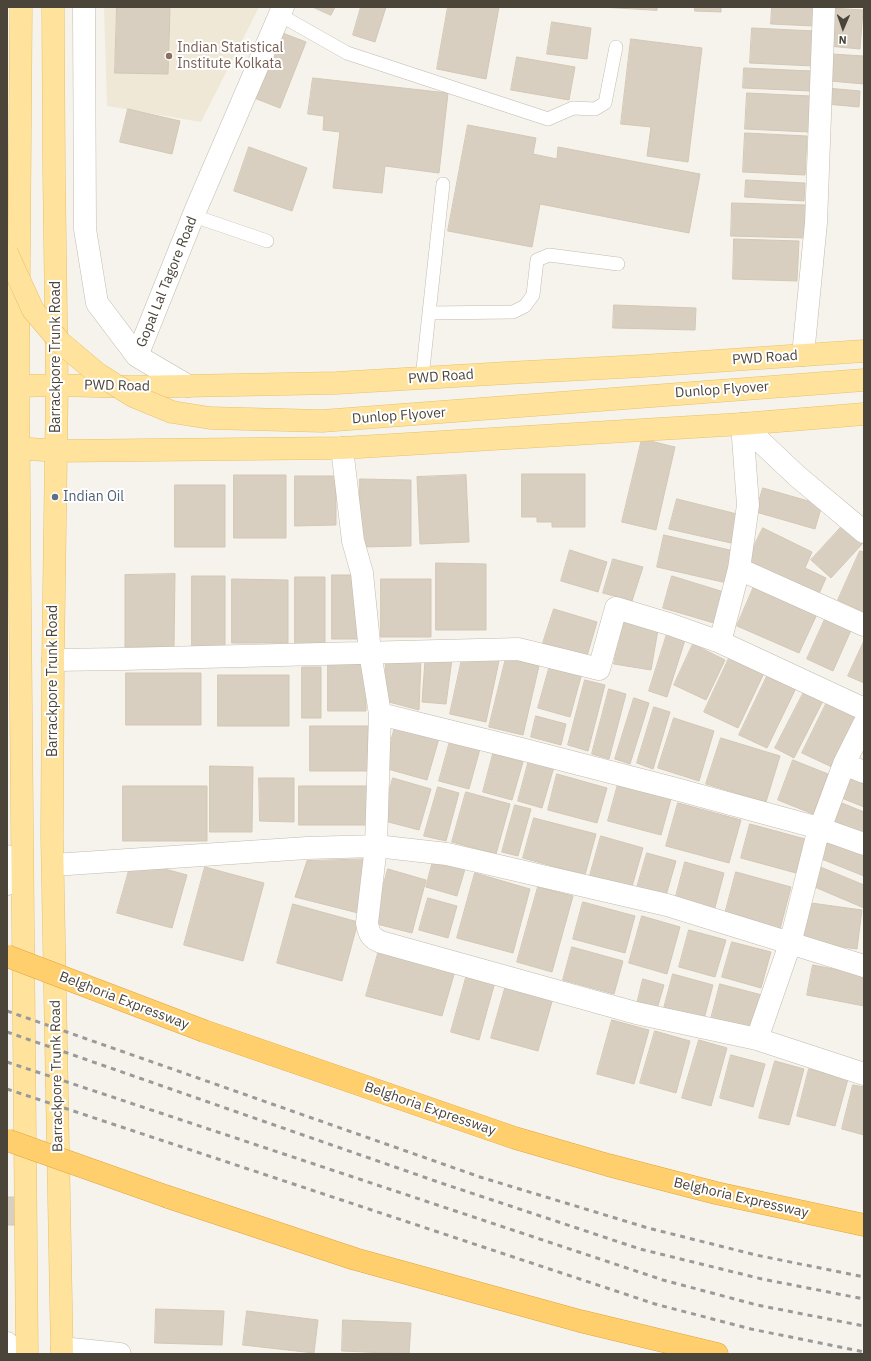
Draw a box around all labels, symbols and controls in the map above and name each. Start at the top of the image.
north arrow [823,8,863,48]
text: N [838,33,847,47]
place label: Indian Statistical Institute Kolkata [177,40,283,72]
marker: Indian Statistical Institute Kolkata [164,51,174,61]
street label: Gopal Lal Tagore Road [133,214,201,350]
street label: Barrackpore Trunk Road [48,281,64,433]
street label: PWD Road [732,347,798,369]
street label: PWD Road [408,366,474,388]
street label: PWD Road [84,377,150,395]
street label: Dunlop Flyover [674,378,770,402]
street label: Dunlop Flyover [351,404,447,428]
place label: Indian Oil [63,489,124,505]
marker: Indian Oil [50,492,60,502]
street label: Barrackpore Trunk Road [45,605,61,757]
street label: Belghoria Expressway [57,968,191,1034]
street label: Barrackpore Trunk Road [47,1000,67,1152]
street label: Belghoria Expressway [362,1079,498,1139]
street label: Belghoria Expressway [672,1174,810,1222]

